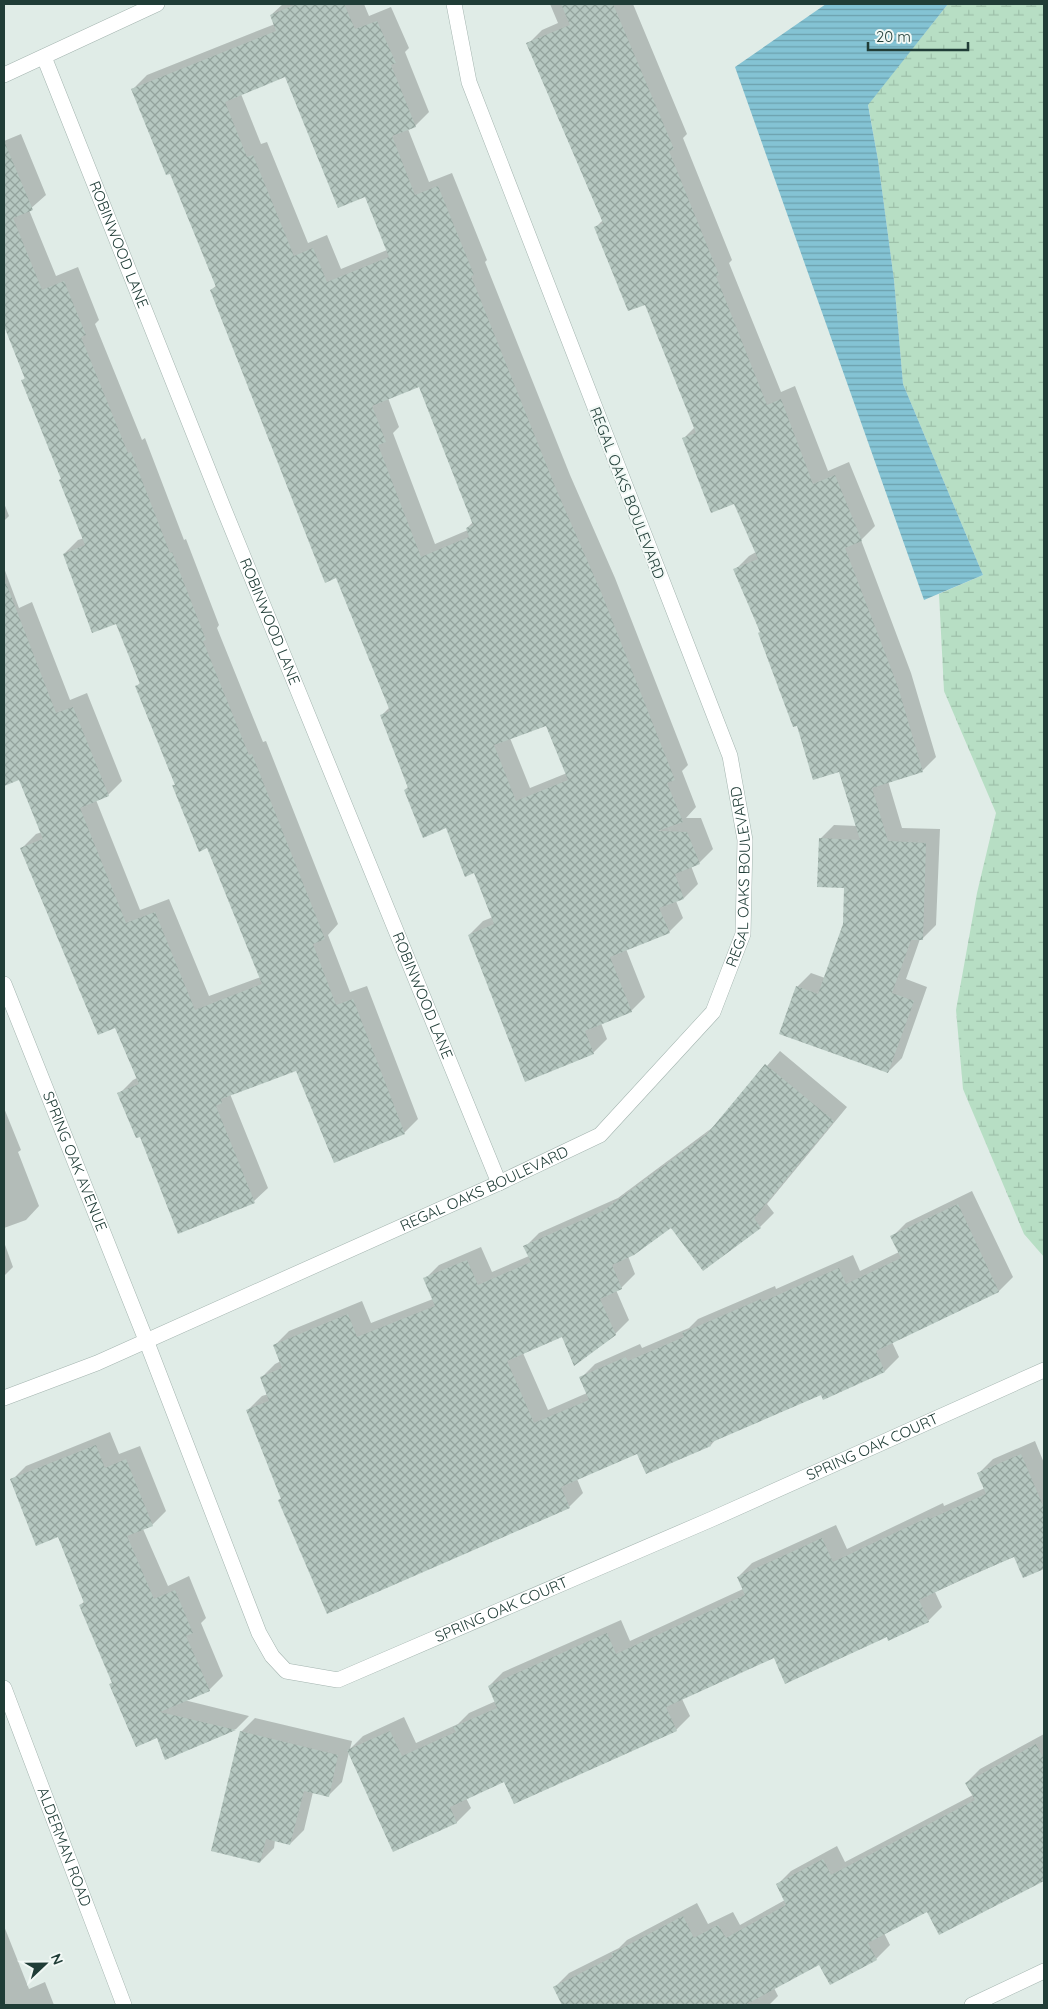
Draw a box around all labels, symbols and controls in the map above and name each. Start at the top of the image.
scale bar [868,20,968,52]
text: 20 m [876,27,911,46]
street label: ROBINWOOD LANE [85,178,153,311]
street label: REGAL OAKS BOULEVARD [586,404,669,582]
street label: ROBINWOOD LANE [236,555,305,688]
street label: REGAL OAKS BOULEVARD [721,785,754,970]
street label: ROBINWOOD LANE [389,929,457,1062]
street label: SPRING OAK AVENUE [39,1088,112,1234]
street label: REGAL OAKS BOULEVARD [397,1141,571,1235]
street label: SPRING OAK COURT [803,1409,941,1485]
street label: SPRING OAK COURT [432,1572,571,1646]
street label: ALDERMAN ROAD [33,1784,96,1909]
north arrow [20,1939,70,1989]
text: N [47,1951,67,1967]

